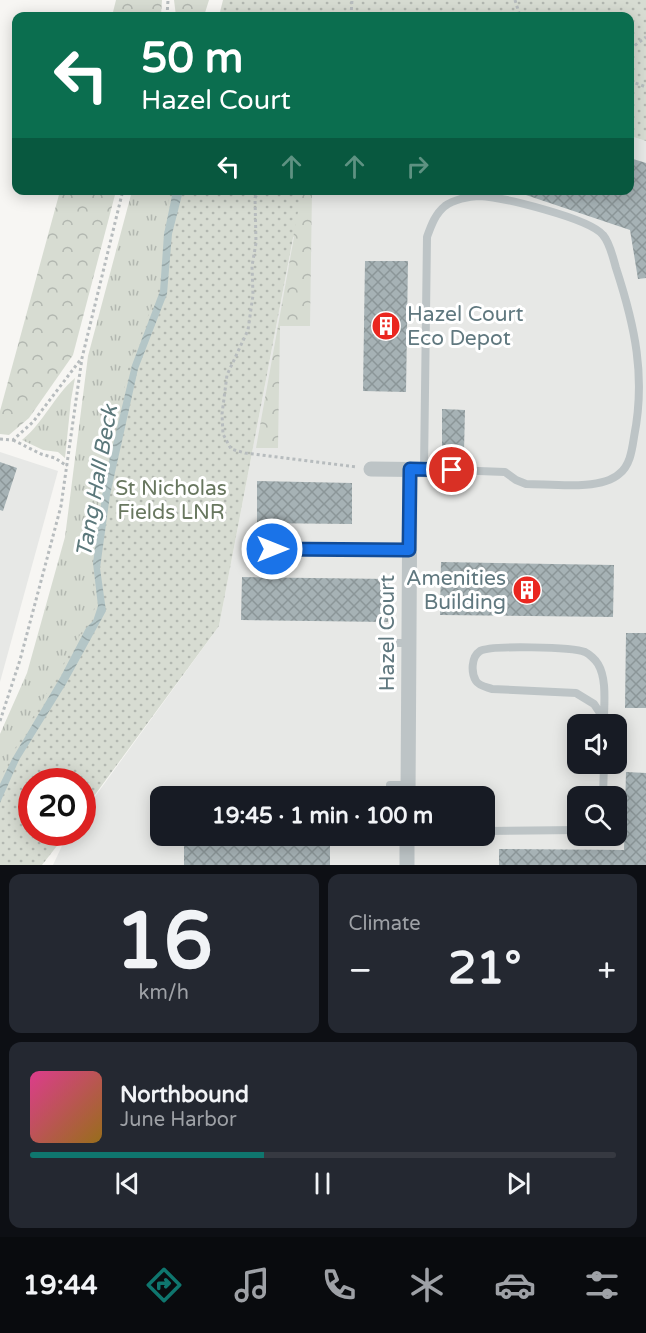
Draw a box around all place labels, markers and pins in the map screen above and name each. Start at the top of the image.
place label: Hazel Court Eco Depot [407,302,524,351]
building icon: Hazel Court Eco Depot [370,310,402,342]
pin [426,444,477,495]
place label: Amenities Building [406,566,506,615]
building icon: Amenities Building [511,574,543,606]

